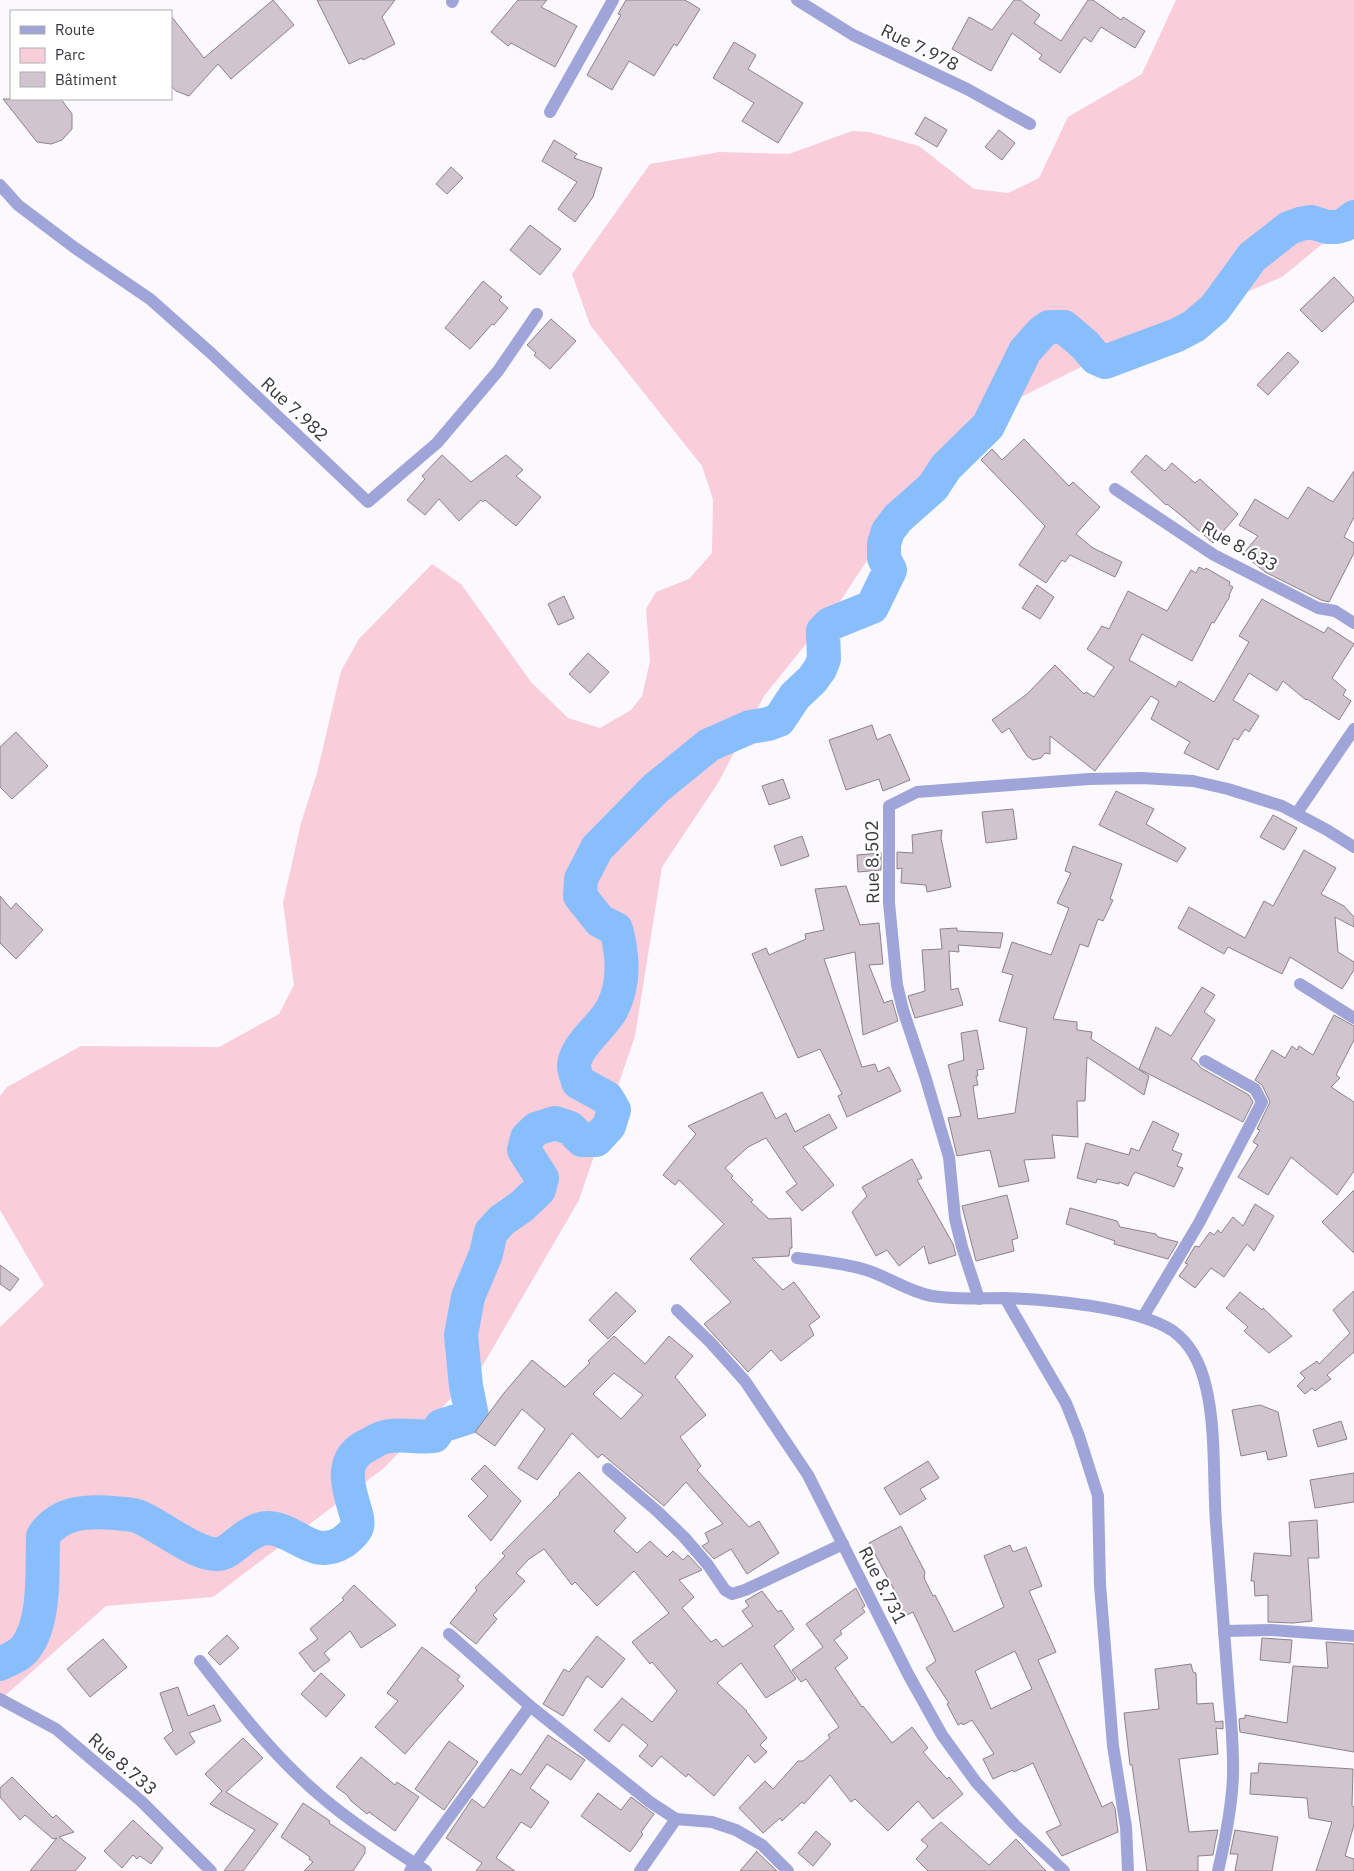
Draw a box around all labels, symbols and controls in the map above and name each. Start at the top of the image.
legend [10,10,172,100]
street label: Rue 7.978 [877,18,963,76]
text: Route [55,20,95,39]
text: Parc [55,45,85,64]
text: Bâtiment [55,70,117,89]
street label: Rue 7.982 [256,372,334,446]
street label: Rue 8.633 [1198,516,1282,576]
street label: Rue 8.502 [860,820,884,904]
street label: Rue 8.731 [854,1542,912,1628]
street label: Rue 8.733 [84,1728,162,1800]

